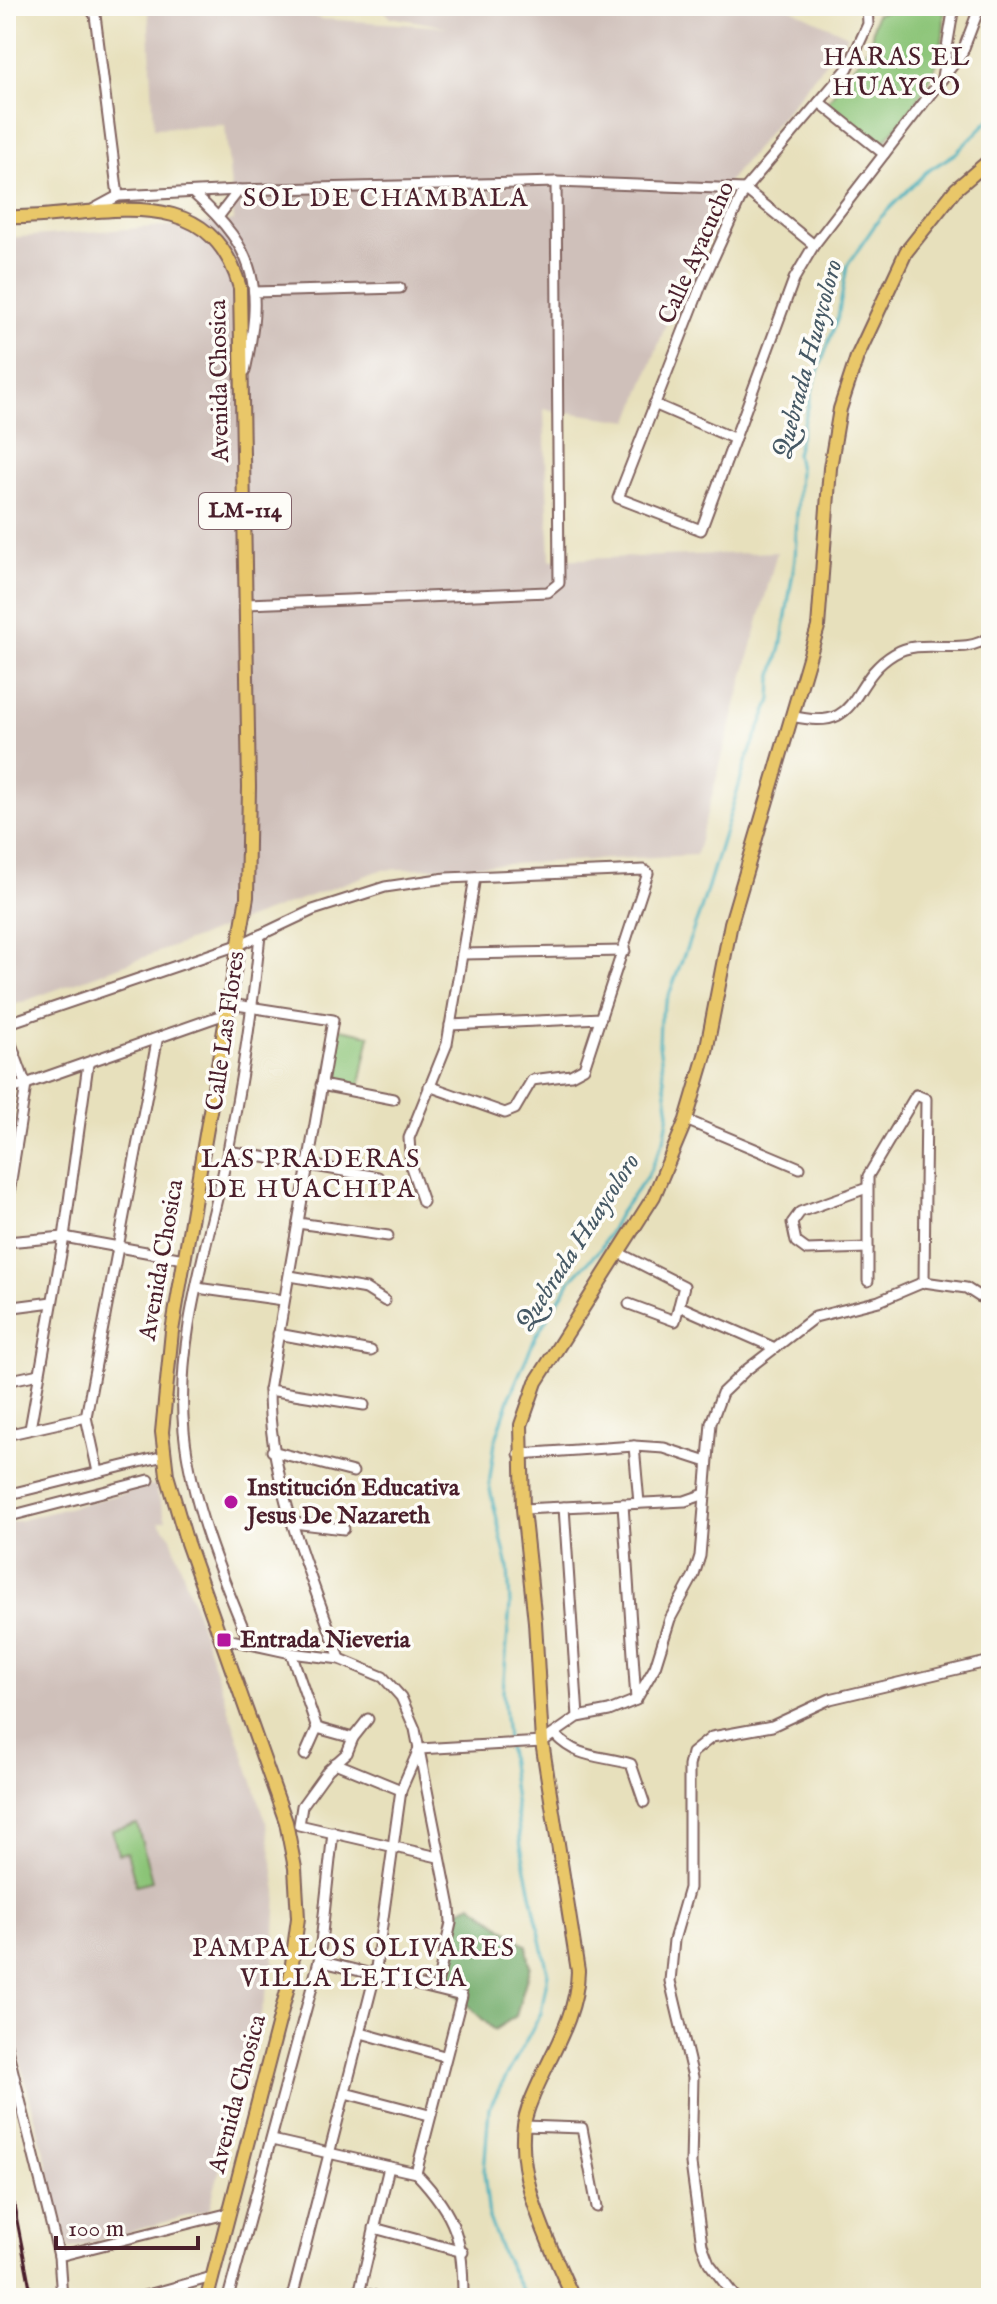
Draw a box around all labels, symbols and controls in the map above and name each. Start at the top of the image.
district label: HARAS EL HUAYCO [823,41,971,104]
street label: Calle Ayacucho [652,177,742,329]
district label: SOL DE CHAMBALA [243,182,529,215]
water label: Quebrada Huaycoloro [766,256,850,462]
street label: Avenida Chosica [203,299,237,464]
road number: LM-114 [199,493,291,529]
street label: Calle Las Flores [199,949,253,1113]
district label: LAS PRADERAS DE HUACHIPA [201,1143,421,1206]
water label: Quebrada Huaycoloro [508,1147,648,1337]
street label: Avenida Chosica [132,1176,192,1344]
place label: Institución Educativa Jesus De Nazareth [244,1473,460,1532]
marker: Institución Educativa Jesus De Nazareth [222,1493,240,1511]
place label: Entrada Nieveria [240,1625,411,1656]
marker: Entrada Nieveria [215,1631,233,1649]
district label: PAMPA LOS OLIVARES VILLA LETICIA [192,1932,516,1995]
street label: Avenida Chosica [202,2011,274,2178]
scale bar [56,2200,198,2250]
text: 100 m [68,2214,124,2245]

